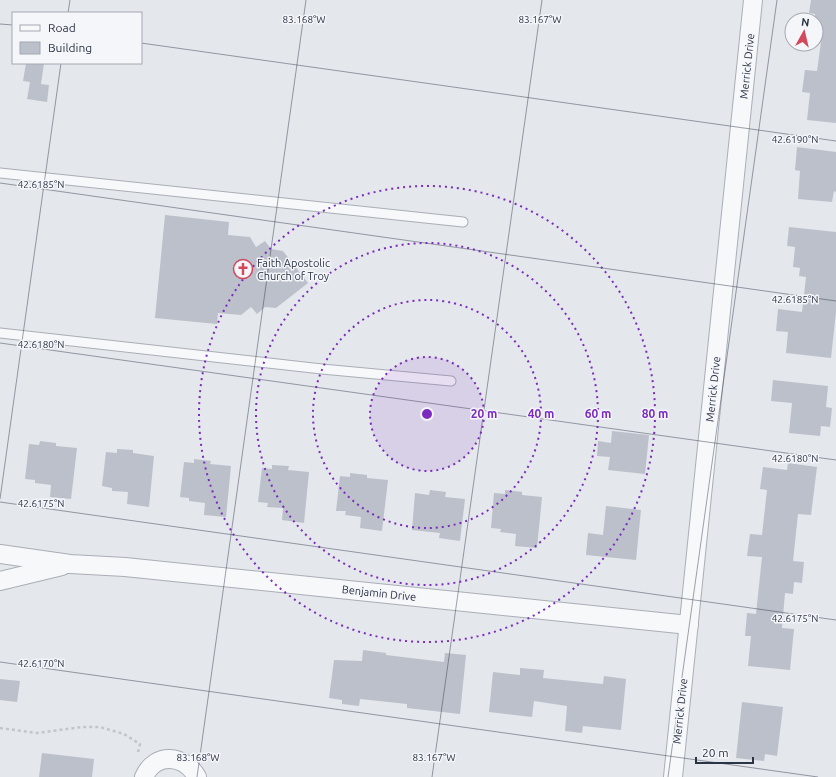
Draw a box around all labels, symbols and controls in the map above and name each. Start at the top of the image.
legend [12,12,142,64]
north arrow [784,12,824,52]
text: 83.168°W [282,14,326,25]
text: 83.167°W [518,14,562,25]
text: N [800,16,810,29]
text: Road [48,21,76,34]
street label: Merrick Drive [738,33,756,99]
text: Building [48,41,92,54]
text: 42.6190°N [772,134,818,145]
text: 42.6185°N [18,179,64,190]
place label: Faith Apostolic Church of Troy [257,257,330,282]
church icon: Faith Apostolic Church of Troy [232,258,254,280]
text: 42.6185°N [772,294,818,305]
text: 42.6180°N [18,339,64,350]
street label: Merrick Drive [704,356,722,422]
centre of rings [420,407,434,421]
text: 20 m [471,407,497,420]
text: 40 m [528,407,554,420]
text: 60 m [585,407,611,420]
text: 80 m [642,407,668,420]
text: 42.6180°N [772,453,818,464]
text: 42.6175°N [18,498,64,509]
street label: Benjamin Drive [341,583,417,603]
text: 42.6175°N [772,613,818,624]
text: 42.6170°N [18,658,64,669]
street label: Merrick Drive [671,678,689,744]
scale bar [696,739,753,765]
text: 20 m [702,746,729,759]
text: 83.168°W [176,752,220,763]
text: 83.167°W [412,752,456,763]

